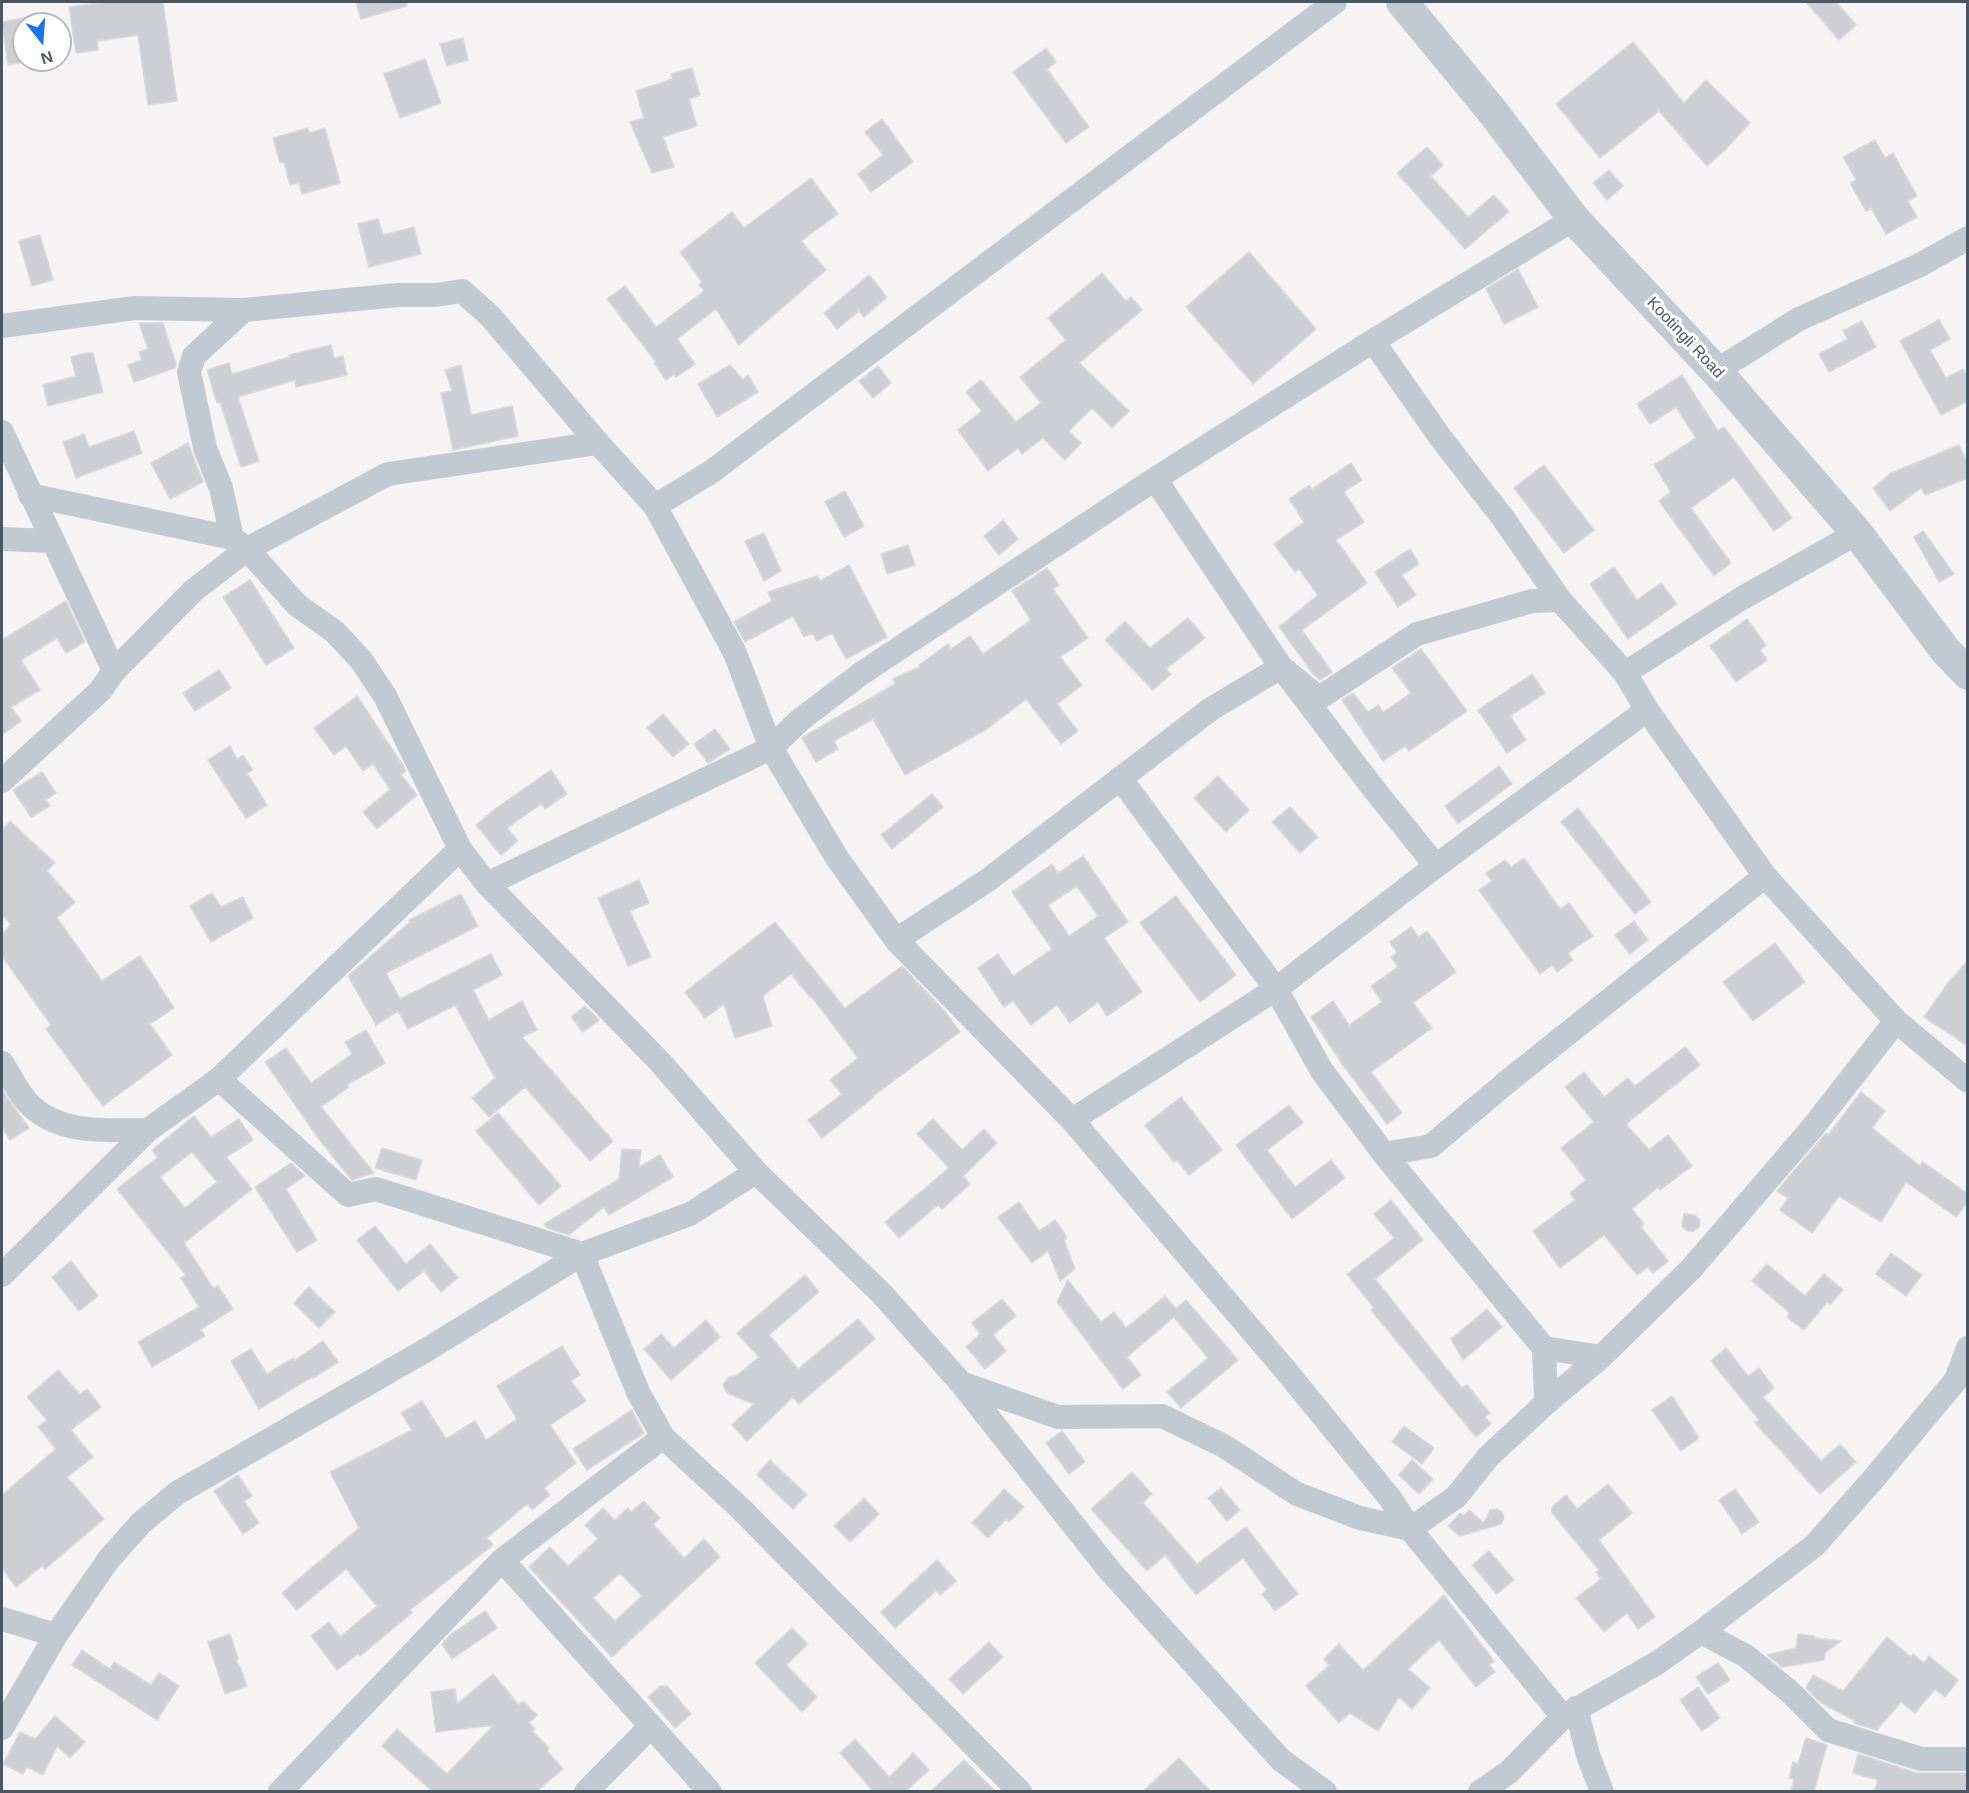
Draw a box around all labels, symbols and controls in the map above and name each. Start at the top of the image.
north arrow [12,12,72,72]
text: N [39,48,55,68]
street label: Kootingli Road [1642,293,1728,383]

